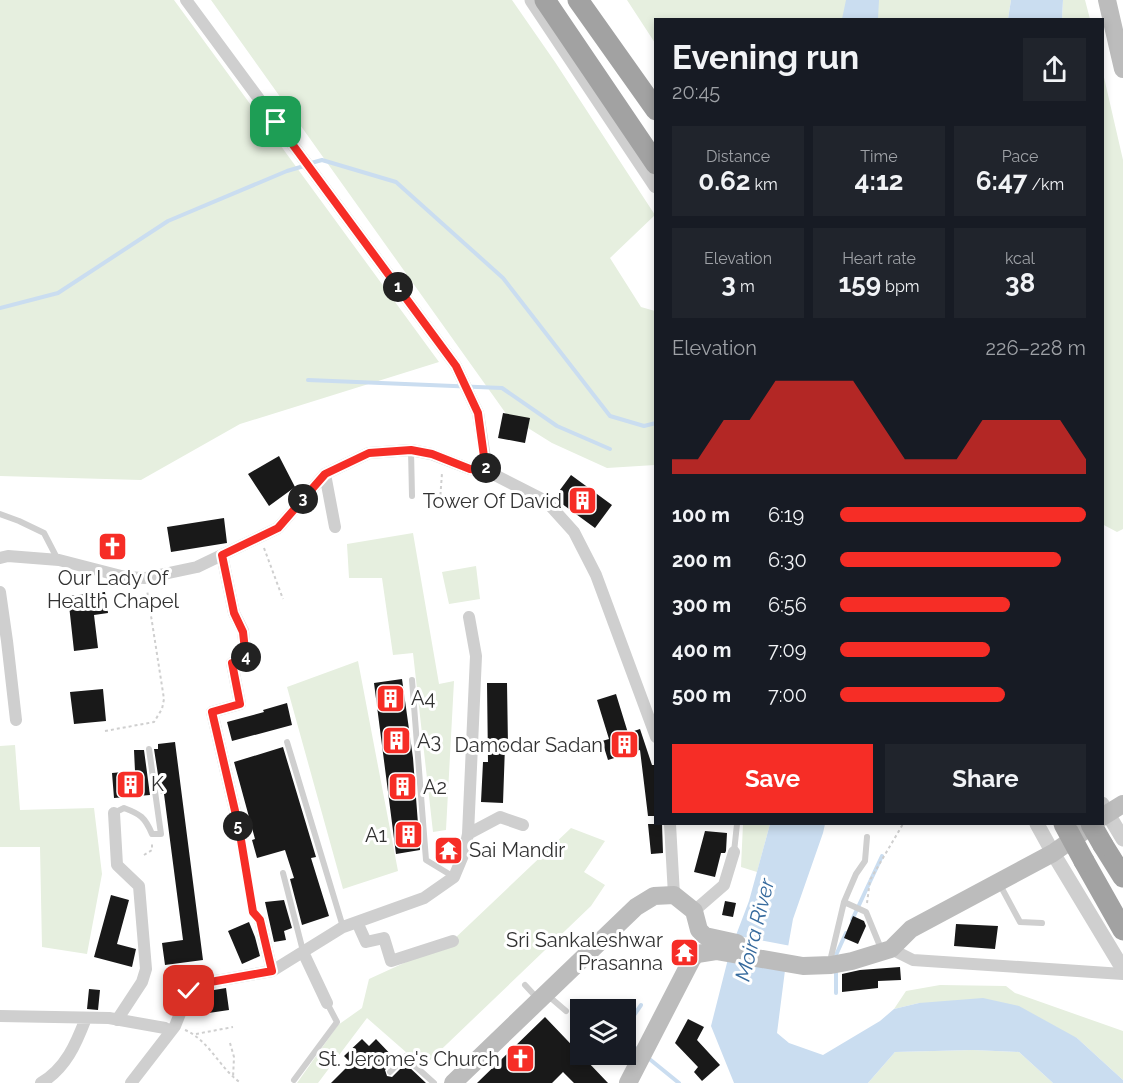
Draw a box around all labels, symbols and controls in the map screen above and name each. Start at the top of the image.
text: Evening run [672,38,859,77]
button: share [1023,38,1086,101]
text: 20:45 [672,80,720,104]
pin [250,96,301,147]
icon: arrive [259,105,292,138]
text: Distance [706,147,770,166]
text: Time [860,147,898,166]
text: Pace [1002,147,1038,166]
text: 0.62 [698,166,751,196]
text: 4:12 [855,166,903,196]
text: 6:47 [976,166,1027,196]
text: km [751,175,778,194]
text: /km [1027,175,1064,194]
text: Elevation [704,249,772,268]
text: Heart rate [842,249,916,268]
text: kcal [1005,249,1035,268]
text: 3 [721,268,736,298]
text: 159 [838,268,881,298]
text: 38 [1005,268,1035,298]
pin: 1 [383,272,413,302]
text: 1 [394,277,402,296]
text: m [736,277,755,296]
text: bpm [881,277,920,296]
text: Elevation [672,336,757,360]
text: 226–228 m [986,336,1086,360]
pin: 2 [471,453,501,483]
text: 2 [481,458,491,477]
pin: 3 [288,484,318,514]
building icon: Tower Of David [567,485,599,517]
text: 3 [299,489,307,508]
place label: Tower Of David [423,489,562,513]
text: 100 m [672,503,730,527]
text: 6:19 [768,503,804,527]
church icon: Our Lady Of Health Chapel [97,531,129,563]
text: 200 m [672,548,731,572]
text: 6:30 [768,548,807,572]
place label: Our Lady Of Health Chapel [47,566,180,613]
text: 300 m [672,593,731,617]
text: 6:56 [768,593,807,617]
text: 400 m [672,638,731,662]
text: 7:09 [768,638,806,662]
pin: 4 [231,642,261,672]
text: 4 [241,647,251,666]
building icon: A4 [374,682,406,714]
text: 500 m [672,683,731,707]
text: 7:00 [768,683,807,707]
place label: A4 [411,686,436,710]
building icon: A3 [380,725,412,757]
place label: A3 [417,729,441,753]
building icon: Damodar Sadan [608,729,640,761]
place label: Damodar Sadan [455,733,603,757]
button: Save [672,744,873,813]
button: Share [885,744,1086,813]
building icon: K [114,768,146,800]
building icon: A2 [386,771,418,803]
place label: K [151,772,164,796]
place label: A2 [423,775,447,799]
pin: 5 [223,811,253,841]
text: 5 [234,816,242,835]
building icon: A1 [392,819,424,851]
place label: A1 [365,823,387,847]
temple icon: Sai Mandir [432,834,464,866]
place label: Sai Mandir [469,838,565,862]
water label: Moira River [730,875,780,984]
place label: Sri Sankaleshwar Prasanna [506,928,663,975]
temple icon: Sri Sankaleshwar Prasanna [668,936,700,968]
pin [163,965,214,1016]
icon: check [172,974,205,1007]
map controls [570,999,636,1065]
button: layers [570,999,636,1065]
church icon: St. Jerome's Church [505,1043,537,1075]
place label: St. Jerome's Church [318,1047,500,1071]

